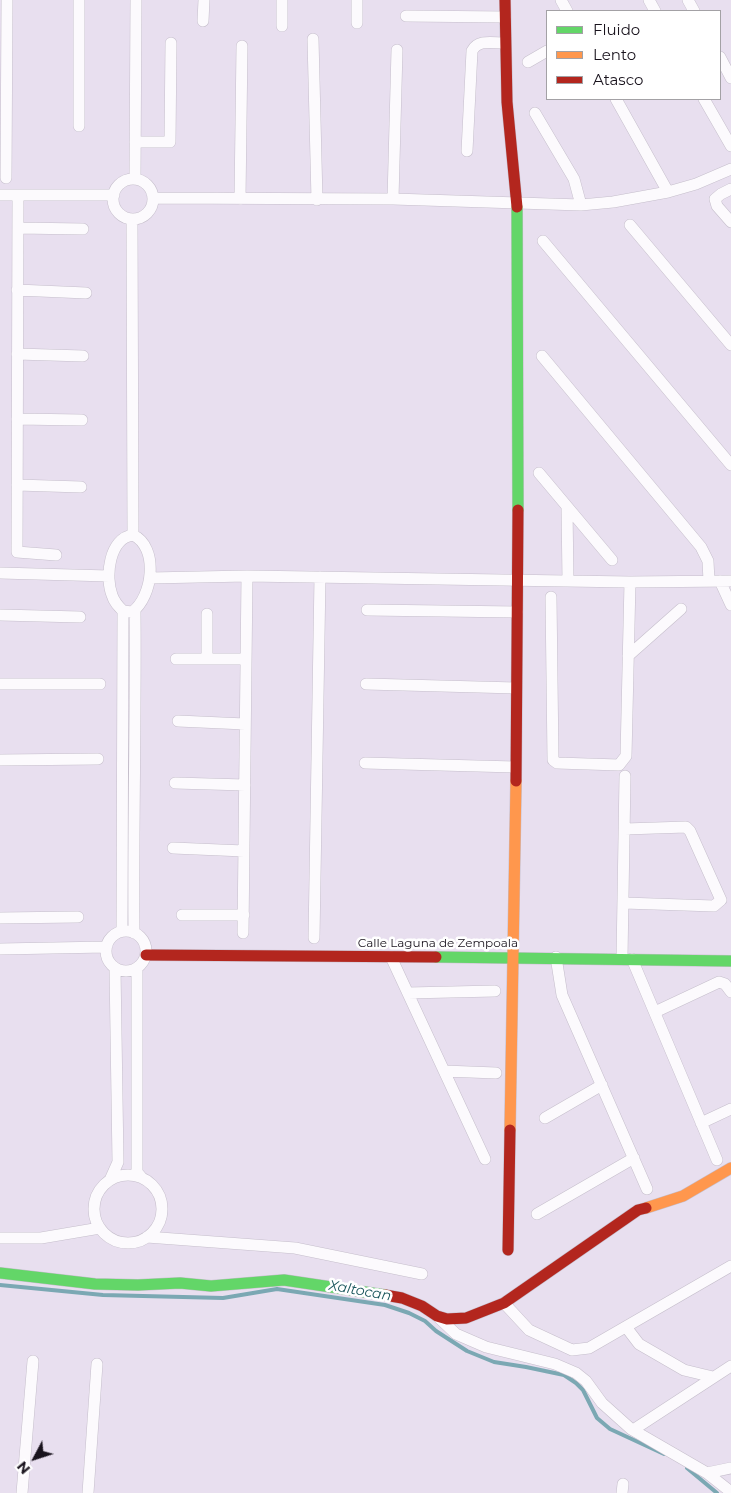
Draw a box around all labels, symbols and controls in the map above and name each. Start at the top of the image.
legend [546,10,721,100]
text: Fluido [593,20,640,39]
text: Lento [593,45,636,64]
text: Atasco [593,70,643,89]
street label: Calle Laguna de Zempoala [358,936,518,950]
water label: Xaltocan [328,1277,392,1305]
north arrow [10,1433,60,1483]
text: N [13,1458,34,1478]

